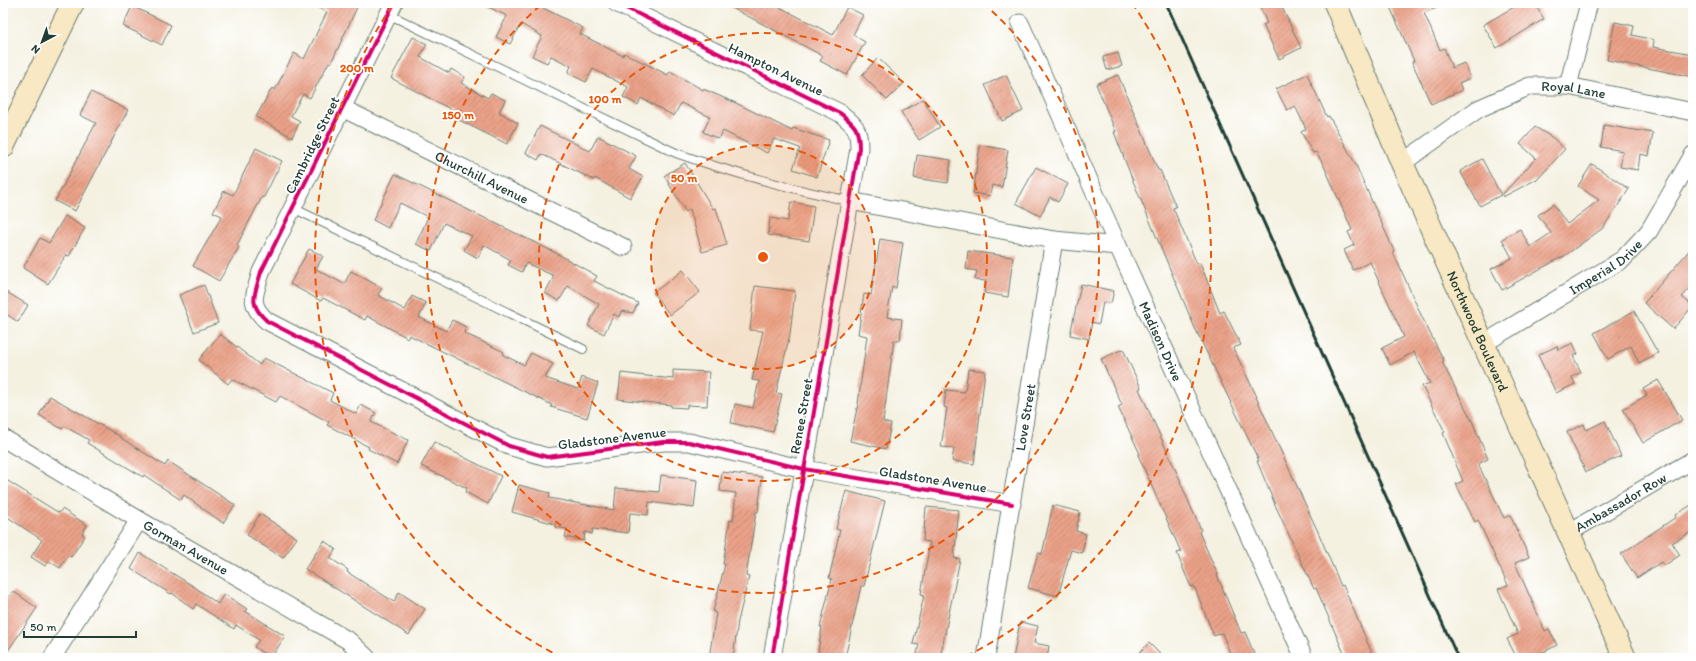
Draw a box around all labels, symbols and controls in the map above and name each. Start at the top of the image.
north arrow [22,22,62,62]
street label: Hampton Avenue [725,39,826,100]
text: N [29,42,43,57]
text: 200 m [340,61,375,75]
street label: Royal Lane [1541,78,1608,103]
text: 100 m [588,92,622,106]
street label: Cambridge Street [281,94,343,197]
text: 150 m [442,108,475,122]
street label: Churchill Avenue [432,147,532,208]
text: 50 m [671,171,698,185]
street label: Imperial Drive [1566,236,1646,299]
centre of rings [756,250,770,264]
street label: Northwood Boulevard [1443,268,1512,395]
street label: Madison Drive [1135,299,1186,384]
street label: Renee Street [786,377,817,455]
street label: Love Street [1012,382,1040,452]
street label: Gladstone Avenue [557,423,667,454]
street label: Gladstone Avenue [878,463,988,496]
street label: Ambassador Row [1572,469,1670,536]
street label: Gorman Avenue [140,516,232,579]
scale bar [24,613,136,639]
text: 50 m [30,620,56,634]

